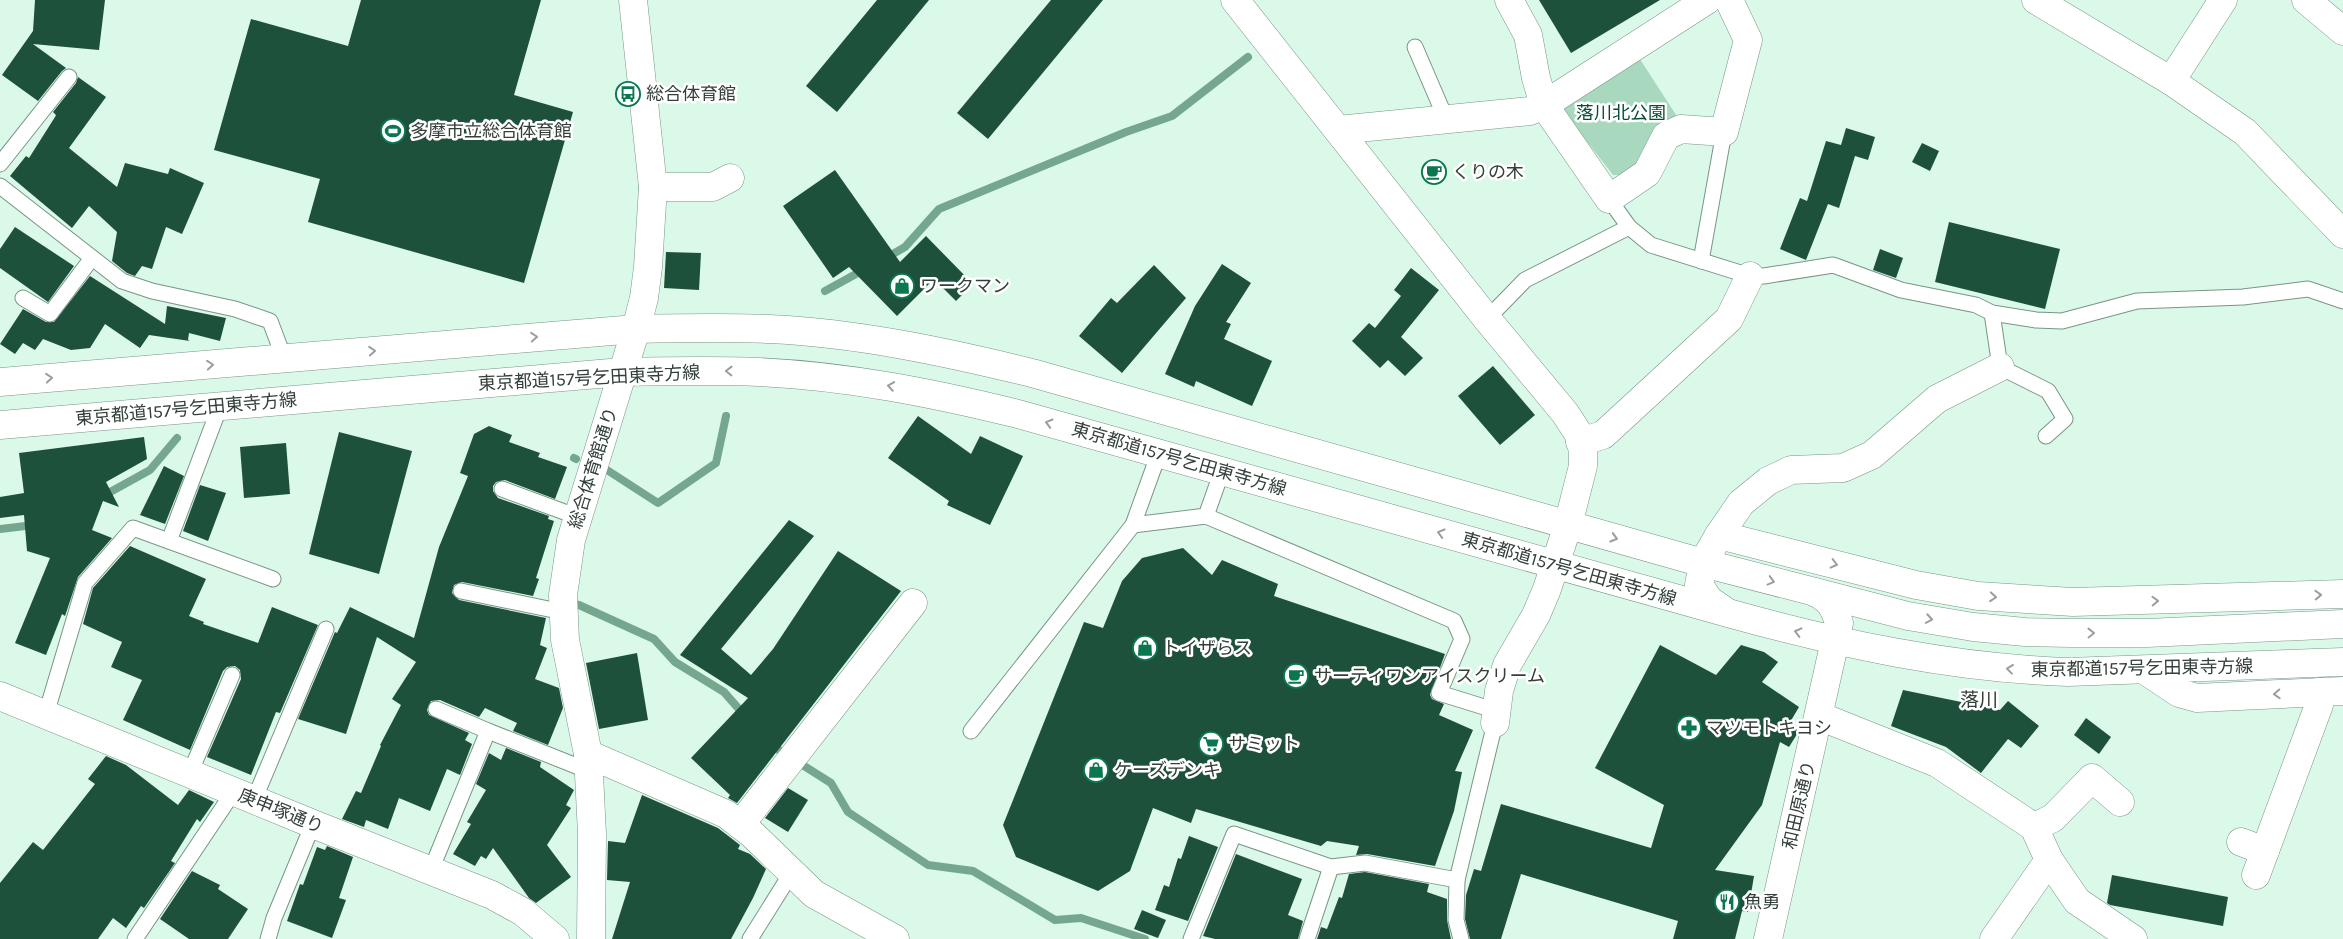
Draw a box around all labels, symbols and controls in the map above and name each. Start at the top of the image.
bus stop icon: 総合体育館 [615,81,641,107]
place label: 総合体育館 [646,83,736,105]
park label: 落川北公園 [1576,102,1666,124]
sports icon: 多摩市立総合体育館 [380,118,406,144]
place label: 多摩市立総合体育館 [410,120,572,142]
cafe icon: くりの木 [1421,159,1447,185]
place label: くりの木 [1452,161,1524,183]
shop icon: ワークマン [889,273,915,299]
place label: ワークマン [920,275,1010,297]
one-way arrow [531,332,539,343]
one-way arrow [369,346,377,357]
one-way arrow [207,359,215,370]
street label: 東京都道157号乞田東寺方線 [477,361,701,395]
one-way arrow [725,366,732,376]
one-way arrow [45,373,53,384]
one-way arrow [886,382,895,392]
street label: 東京都道157号乞田東寺方線 [74,388,298,430]
street label: 総合体育館通り [564,405,622,531]
one-way arrow [1045,418,1053,428]
street label: 東京都道157号乞田東寺方線 [1069,418,1289,500]
one-way arrow [1438,528,1446,538]
street label: 東京都道157号乞田東寺方線 [1459,528,1679,610]
one-way arrow [1610,533,1618,543]
one-way arrow [1830,559,1838,569]
one-way arrow [1767,575,1776,586]
one-way arrow [2314,589,2322,600]
one-way arrow [1989,592,1997,603]
one-way arrow [2152,596,2160,606]
one-way arrow [1925,614,1933,624]
one-way arrow [1794,627,1803,638]
one-way arrow [2087,628,2095,638]
shop icon: トイザらス [1132,635,1158,661]
place label: トイザらス [1162,637,1252,659]
street label: 東京都道157号乞田東寺方線 [2031,655,2253,681]
cafe icon: サーティワンアイスクリーム [1283,663,1309,689]
one-way arrow [2005,664,2013,675]
place label: サーティワンアイスクリーム [1314,665,1545,687]
district label: 落川 [1960,689,1998,711]
one-way arrow [2273,689,2280,699]
pharmacy icon: マツモトキヨシ [1676,715,1702,741]
place label: マツモトキヨシ [1706,717,1832,739]
supermarket icon: サミット [1198,731,1224,757]
place label: サミット [1228,733,1300,755]
shop icon: ケーズデンキ [1083,757,1109,783]
place label: ケーズデンキ [1114,759,1221,781]
street label: 和田原通り [1778,759,1820,851]
street label: 庚申塚通り [235,784,327,838]
restaurant icon: 魚勇 [1714,889,1740,915]
place label: 魚勇 [1744,891,1780,913]

